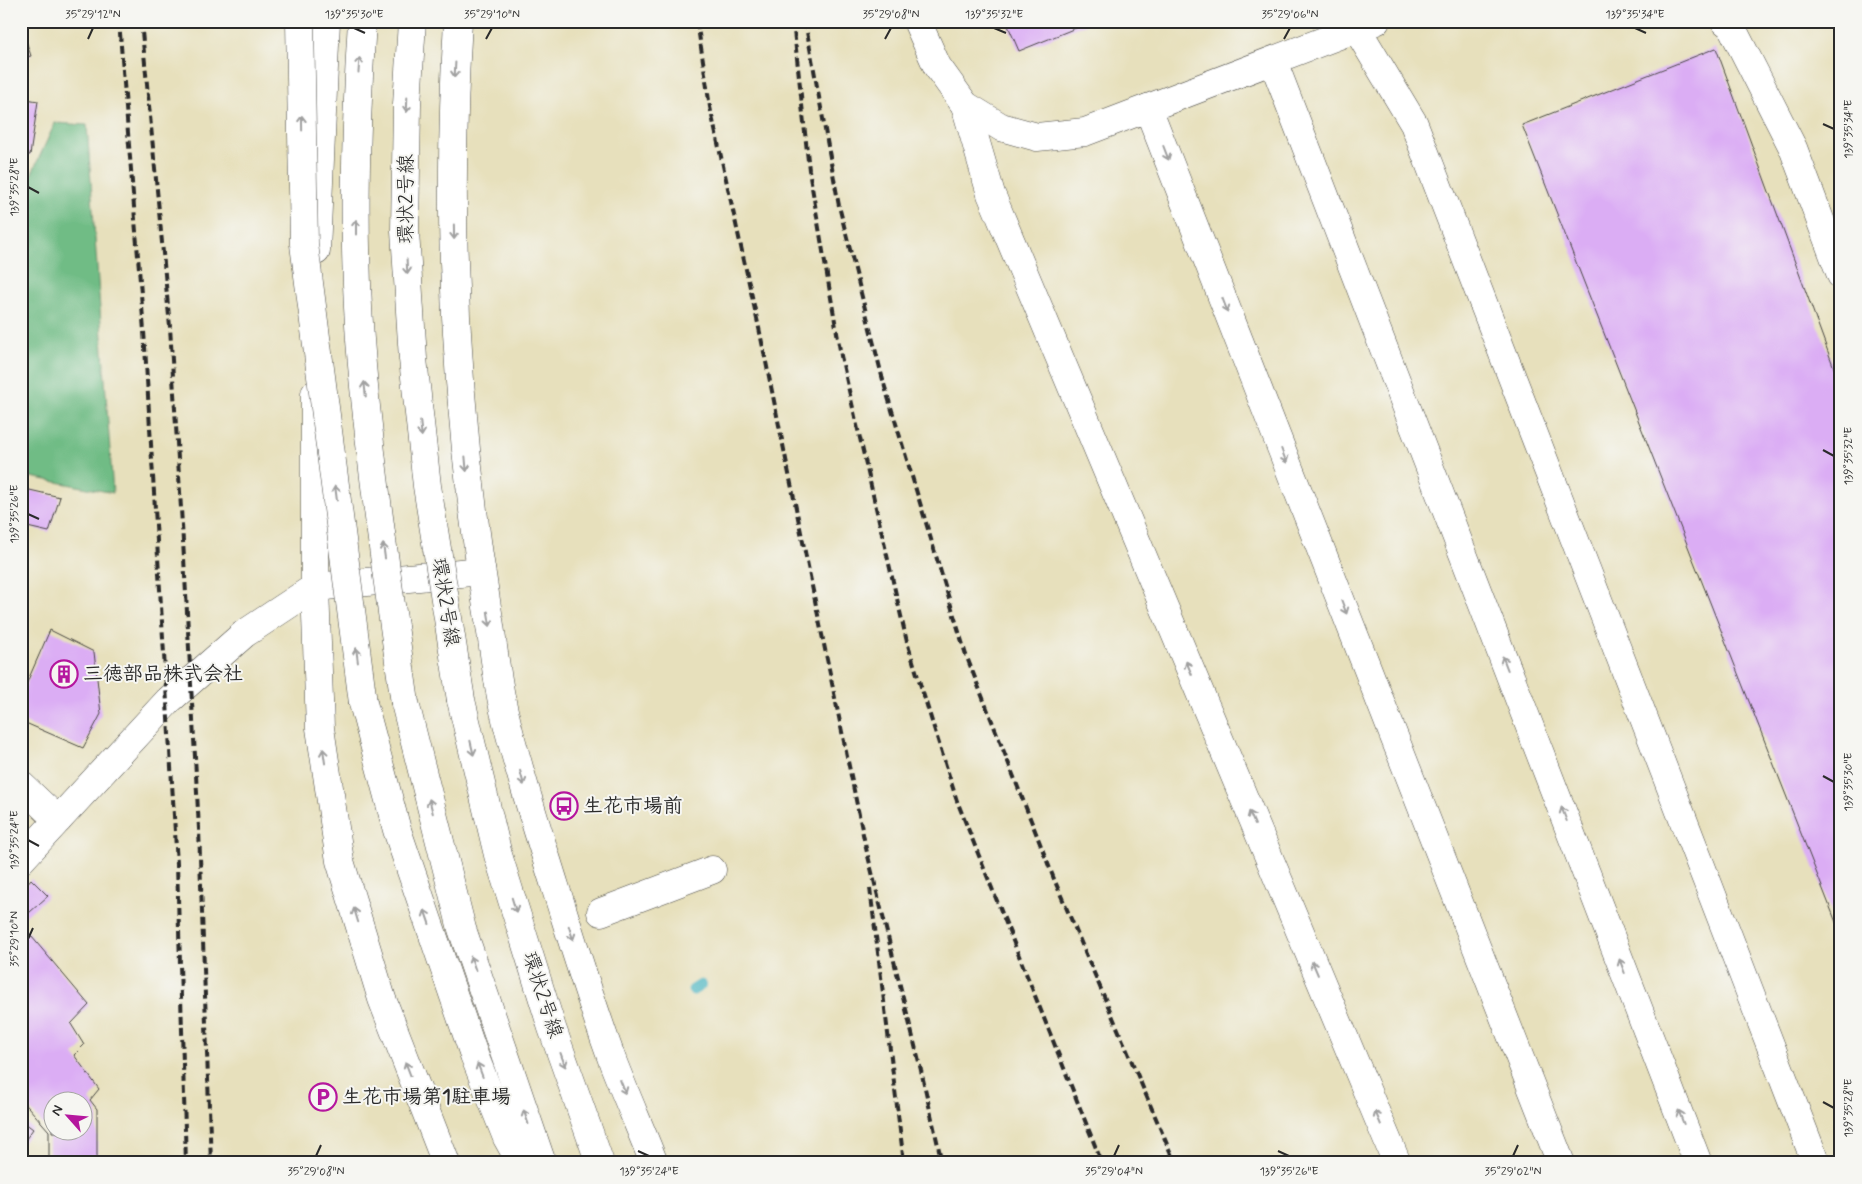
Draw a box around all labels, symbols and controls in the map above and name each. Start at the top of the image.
text: 35°29'12"N [65,7,121,23]
text: 139°35'30"E [325,7,383,23]
text: 35°29'10"N [464,7,520,23]
text: 35°29'08"N [862,7,920,23]
text: 139°35'32"E [965,7,1023,23]
text: 35°29'06"N [1261,7,1319,23]
text: 139°35'34"E [1605,7,1665,23]
one-way arrow [354,57,364,73]
one-way arrow [451,62,460,78]
one-way arrow [402,96,412,113]
text: 139°35'34"E [1841,99,1857,159]
one-way arrow [297,115,307,132]
one-way arrow [1162,145,1171,160]
street label: 環状2号線 [393,154,420,244]
text: 139°35'28"E [7,157,23,217]
one-way arrow [351,219,360,235]
one-way arrow [449,224,459,240]
one-way arrow [403,259,412,275]
one-way arrow [1221,297,1231,312]
one-way arrow [360,382,369,398]
one-way arrow [416,421,426,437]
text: 139°35'32"E [1841,427,1857,485]
one-way arrow [1280,448,1290,463]
one-way arrow [462,456,471,472]
text: 139°35'26"E [7,484,23,544]
one-way arrow [331,486,341,502]
one-way arrow [378,543,388,559]
street label: 環状2号線 [425,556,465,648]
one-way arrow [1340,600,1349,615]
one-way arrow [484,611,494,627]
one-way arrow [351,647,361,663]
one-way arrow [1500,655,1509,671]
building icon: 三徳部品株式会社 [49,659,79,689]
place label: 三徳部品株式会社 [83,661,243,688]
one-way arrow [1184,661,1194,676]
one-way arrow [468,739,477,755]
one-way arrow [319,748,329,764]
text: 139°35'30"E [1841,753,1857,811]
one-way arrow [518,770,528,786]
bus stop icon: 生花市場前 [549,791,579,821]
place label: 生花市場前 [583,793,683,820]
one-way arrow [426,799,435,815]
one-way arrow [1559,807,1568,822]
text: 139°35'24"E [7,810,23,870]
one-way arrow [1247,811,1256,826]
one-way arrow [509,896,519,912]
one-way arrow [351,907,361,923]
one-way arrow [422,909,431,925]
text: 35°29'10"N [7,911,23,967]
one-way arrow [566,925,576,941]
street label: 環状2号線 [515,948,569,1042]
one-way arrow [468,956,477,971]
one-way arrow [1617,959,1626,974]
one-way arrow [1310,961,1319,976]
one-way arrow [559,1051,568,1067]
one-way arrow [403,1061,412,1077]
one-way arrow [475,1063,485,1078]
text: 139°35'28"E [1841,1078,1857,1138]
one-way arrow [619,1079,629,1094]
parking icon: 生花市場第1駐車場 [308,1082,338,1112]
place label: 生花市場第1駐車場 [342,1084,511,1111]
north arrow [42,1092,92,1142]
text: N [47,1102,67,1119]
one-way arrow [521,1109,530,1125]
one-way arrow [1676,1110,1685,1125]
one-way arrow [1372,1111,1382,1126]
text: 35°29'08"N [287,1164,345,1180]
text: 139°35'24"E [619,1164,679,1180]
text: 35°29'04"N [1085,1164,1143,1180]
text: 139°35'26"E [1259,1164,1319,1180]
text: 35°29'02"N [1485,1164,1541,1180]

